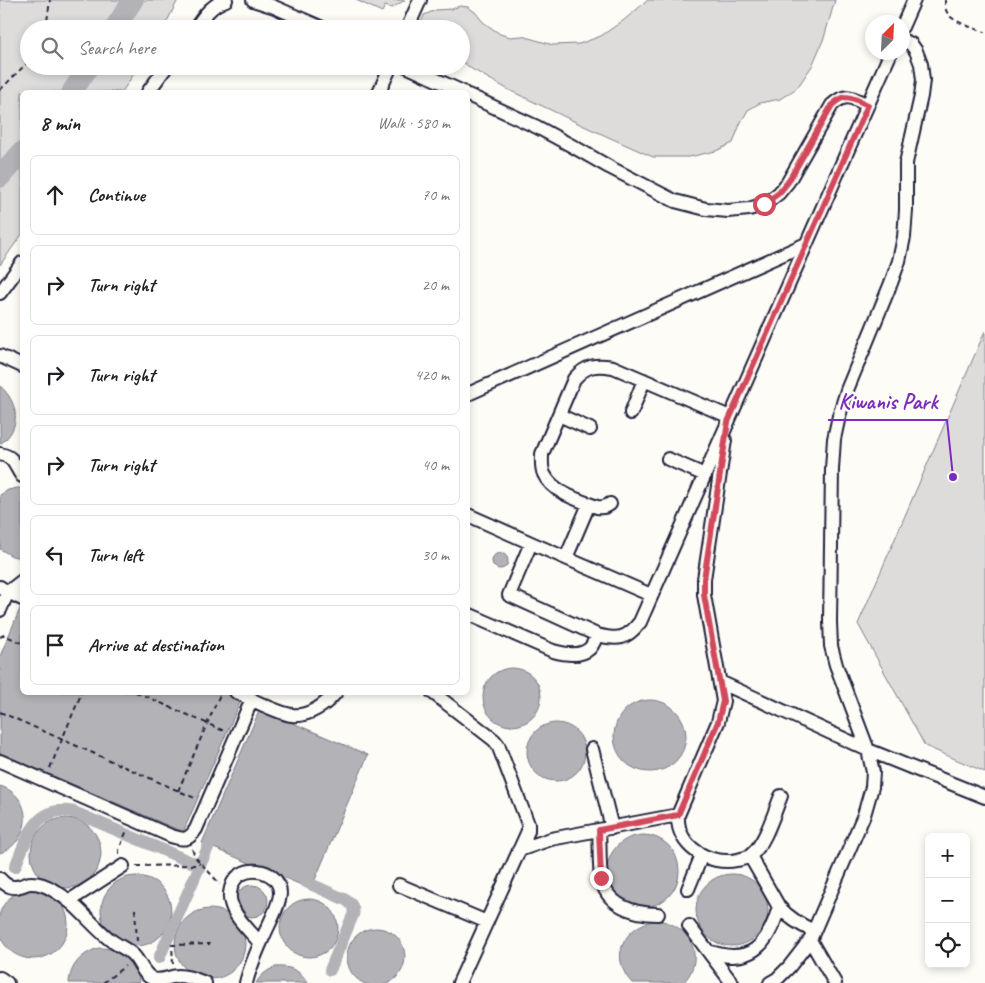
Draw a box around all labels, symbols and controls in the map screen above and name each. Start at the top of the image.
north arrow [865,15,910,60]
search box [20,20,470,75]
icon: search [38,34,66,62]
text: Search here [78,36,155,60]
text: 8 min [40,110,80,136]
text: Walk · 580 m [378,113,450,133]
icon: ahead [41,181,69,209]
text: Continue [88,183,145,207]
text: 70 m [422,185,449,205]
route start [753,193,776,216]
icon: right [41,271,69,299]
text: Turn right [88,273,155,297]
text: 20 m [422,275,449,295]
icon: right [41,361,69,389]
text: Turn right [88,363,155,387]
text: 420 m [415,365,449,385]
callout: Kiwanis Park [828,383,947,420]
text: Kiwanis Park [839,388,939,416]
icon: right [41,451,69,479]
text: Turn right [88,453,155,477]
text: 40 m [422,455,449,475]
icon: left [41,541,69,569]
text: Turn left [88,543,143,567]
text: 30 m [422,545,449,565]
icon: arrive [41,631,69,659]
text: Arrive at destination [88,633,224,657]
map controls [925,833,970,968]
button: + [925,833,970,878]
route end [590,867,613,890]
button: − [925,878,970,923]
button: locate [925,923,970,968]

